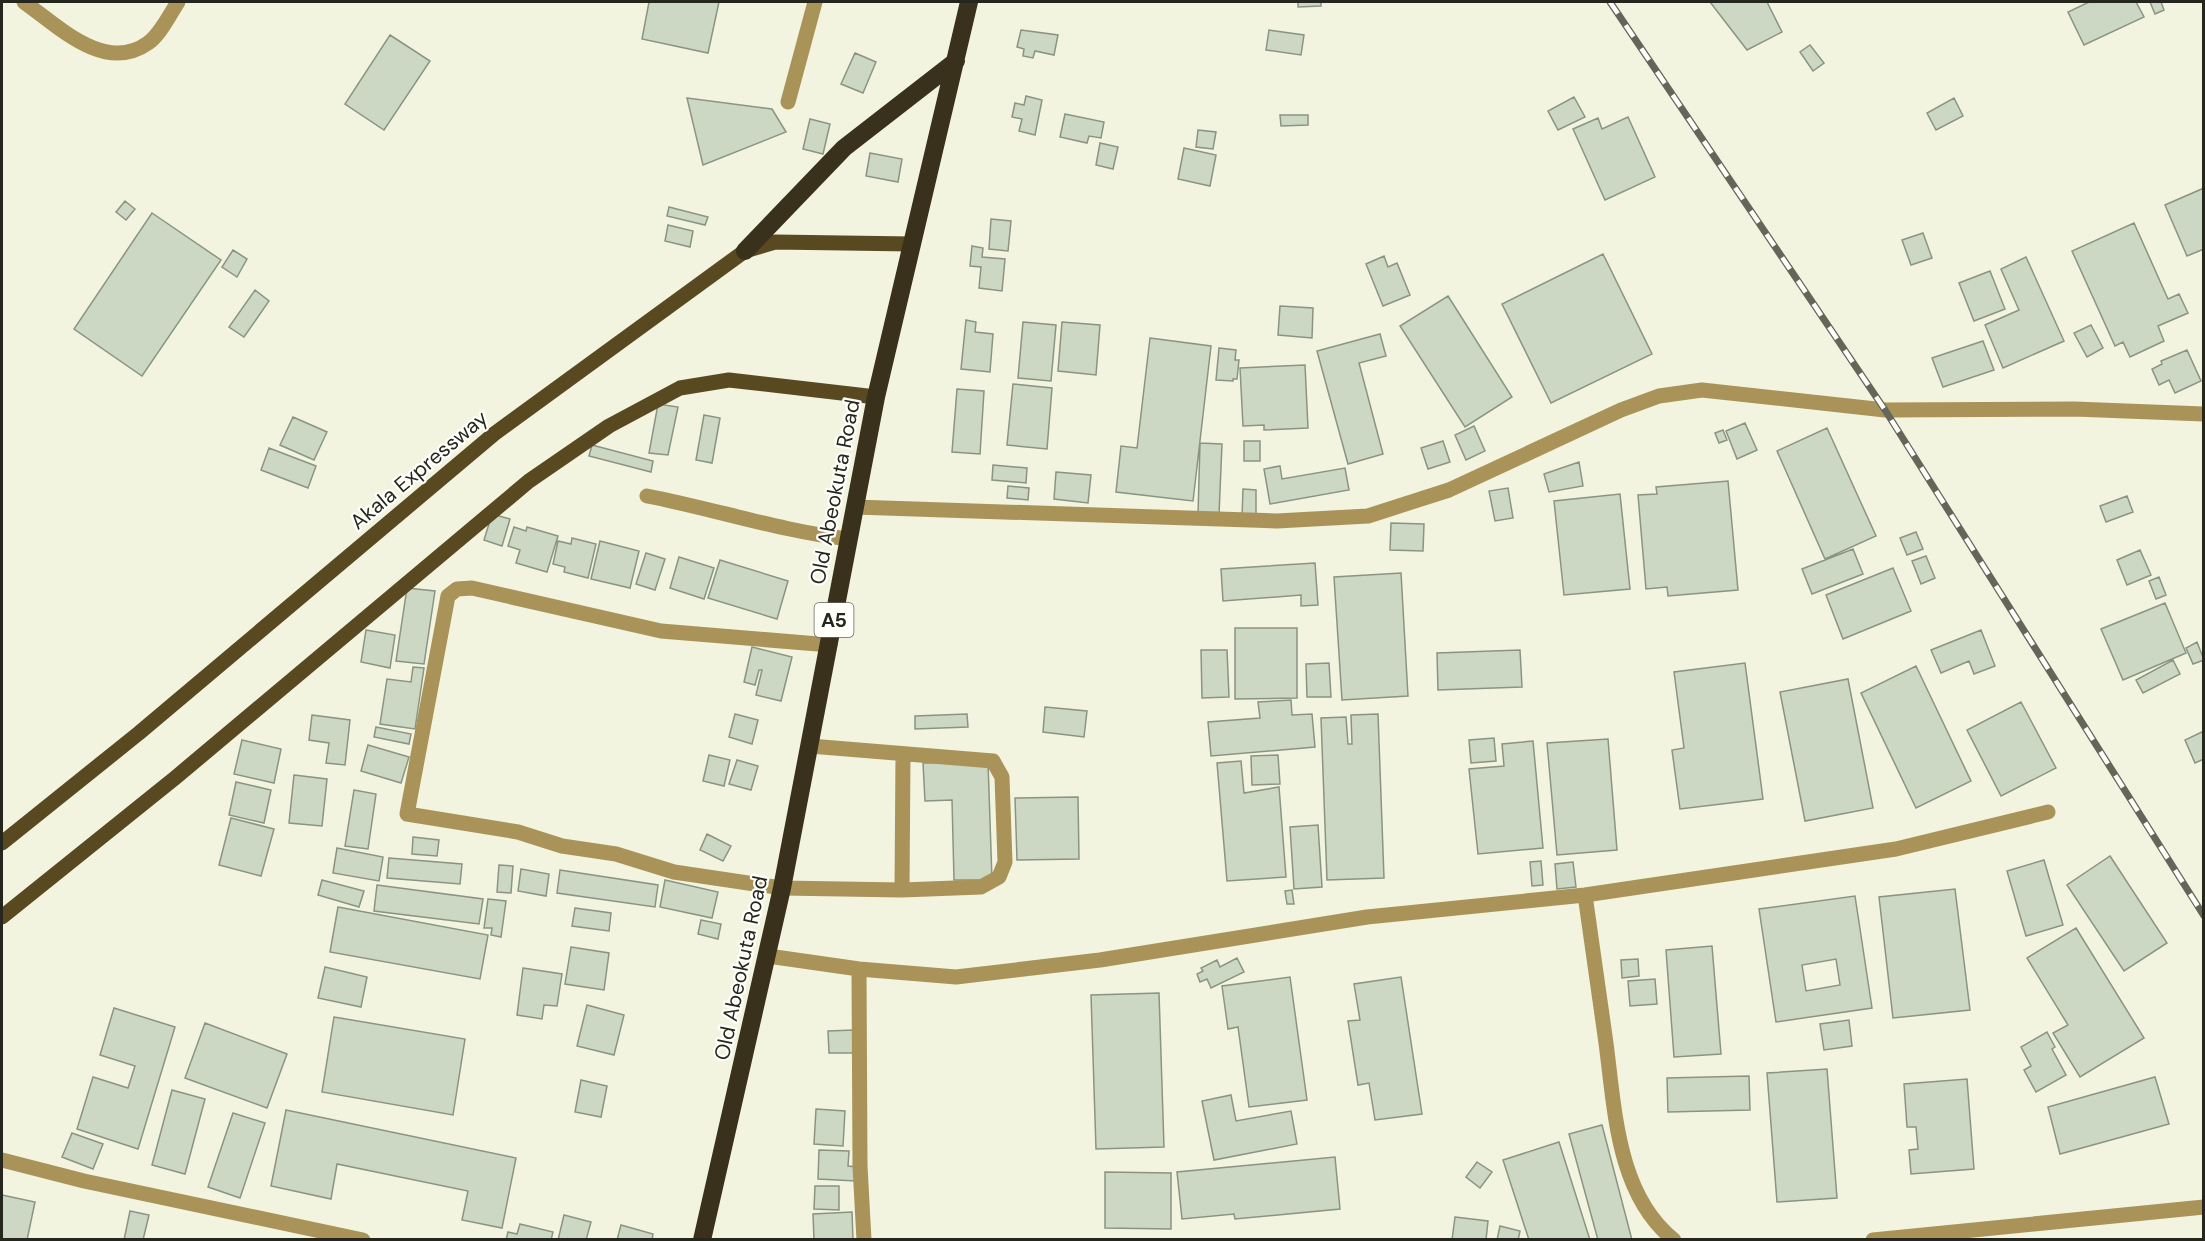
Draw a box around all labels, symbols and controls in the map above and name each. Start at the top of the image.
street label: Old Abeokuta Road [803,397,867,587]
street label: Akala Expressway [344,404,494,536]
road number: A5 [814,603,854,637]
street label: Old Abeokuta Road [708,873,774,1063]

